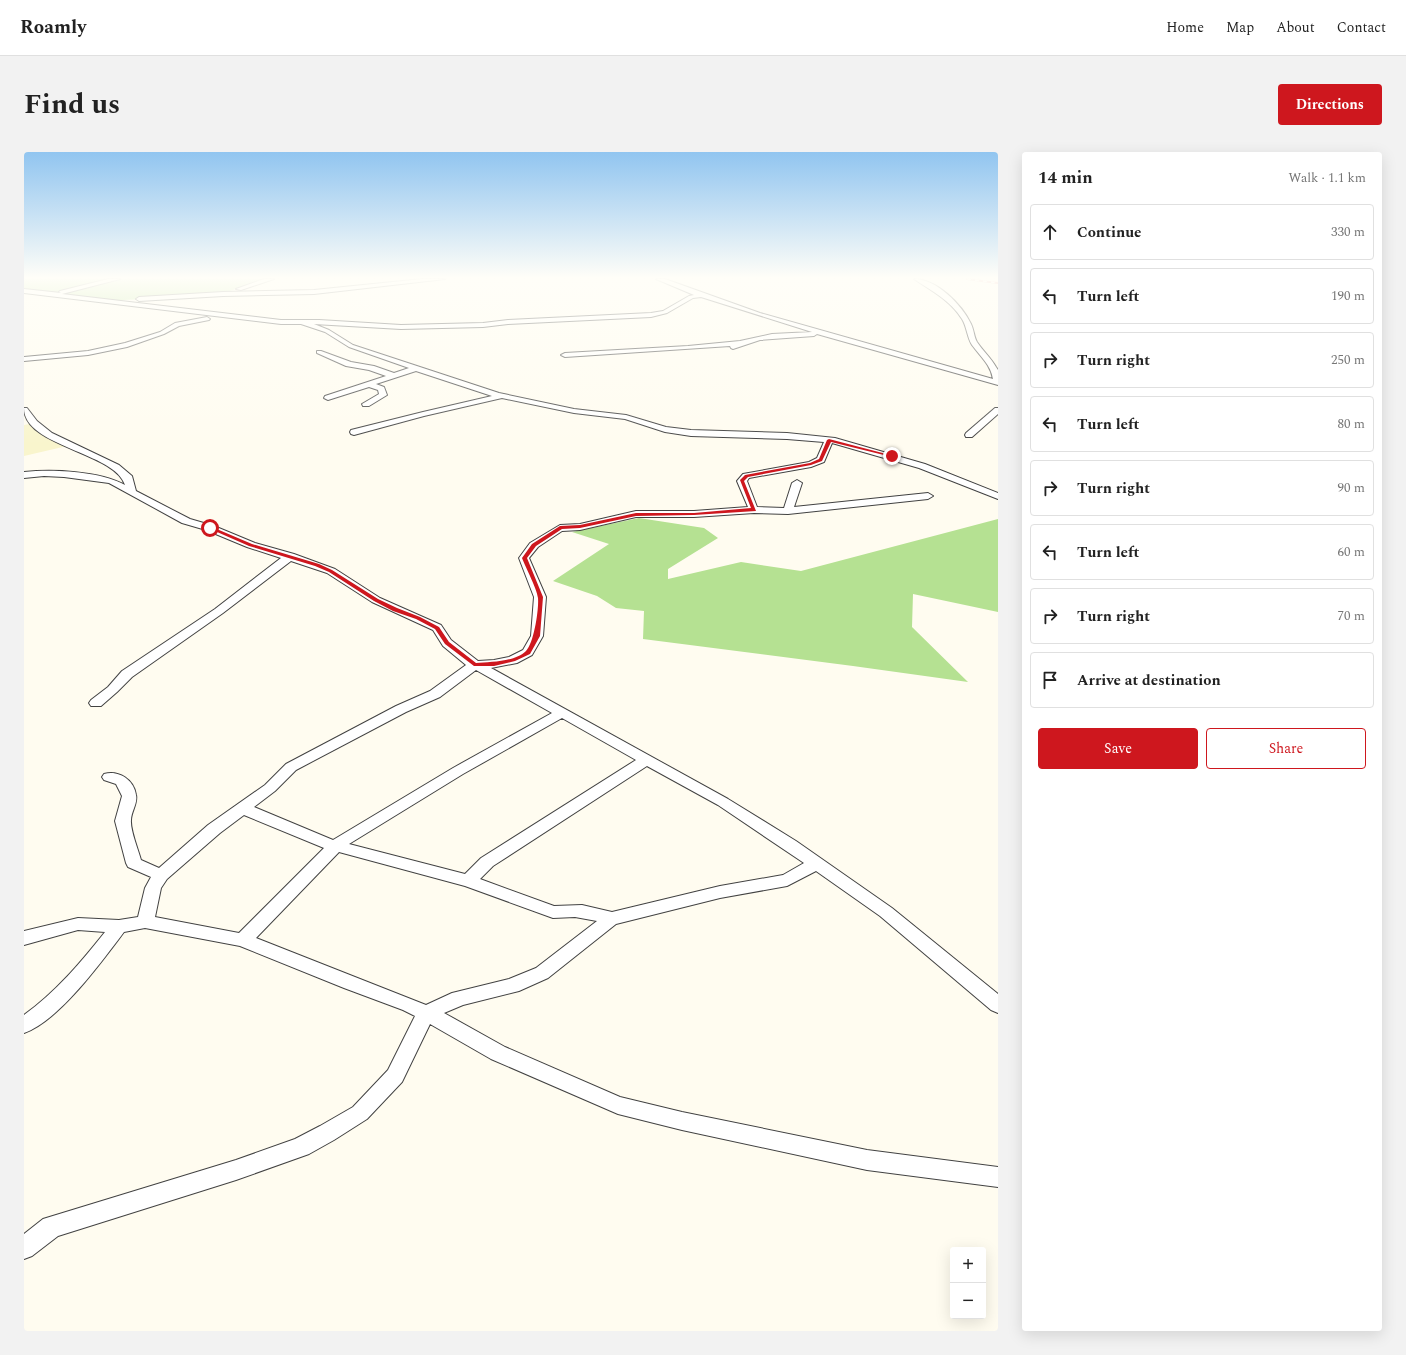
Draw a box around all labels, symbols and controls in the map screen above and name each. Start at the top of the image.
text: Roamly [20,13,86,42]
text: Home [1166,17,1204,38]
text: Map [1226,17,1254,38]
text: About [1276,17,1315,38]
text: Contact [1337,17,1386,38]
text: Find us [24,83,120,126]
button: Directions [1278,84,1382,125]
text: 14 min [1038,165,1093,191]
text: Walk · 1.1 km [1288,168,1366,188]
icon: ahead [1039,221,1061,243]
text: Continue [1077,221,1142,244]
text: 330 m [1331,222,1365,242]
icon: left [1039,285,1061,307]
text: Turn left [1077,285,1139,308]
text: 190 m [1331,286,1365,306]
icon: right [1039,349,1061,371]
text: Turn right [1077,349,1150,372]
text: 250 m [1331,350,1365,370]
icon: left [1039,413,1061,435]
text: Turn left [1077,413,1139,436]
text: 80 m [1338,414,1365,434]
route end [883,447,901,465]
icon: right [1039,477,1061,499]
text: Turn right [1077,477,1150,500]
text: 90 m [1338,478,1365,498]
route start [201,519,219,537]
icon: left [1039,541,1061,563]
text: Turn left [1077,541,1139,564]
text: 60 m [1338,542,1365,562]
icon: right [1039,605,1061,627]
text: Turn right [1077,605,1150,628]
text: 70 m [1338,606,1365,626]
icon: arrive [1039,669,1061,691]
text: Arrive at destination [1077,669,1221,692]
button: Save [1038,728,1198,769]
button: Share [1206,728,1366,769]
map controls [950,1247,986,1319]
button: + [950,1247,986,1283]
button: − [950,1283,986,1319]

